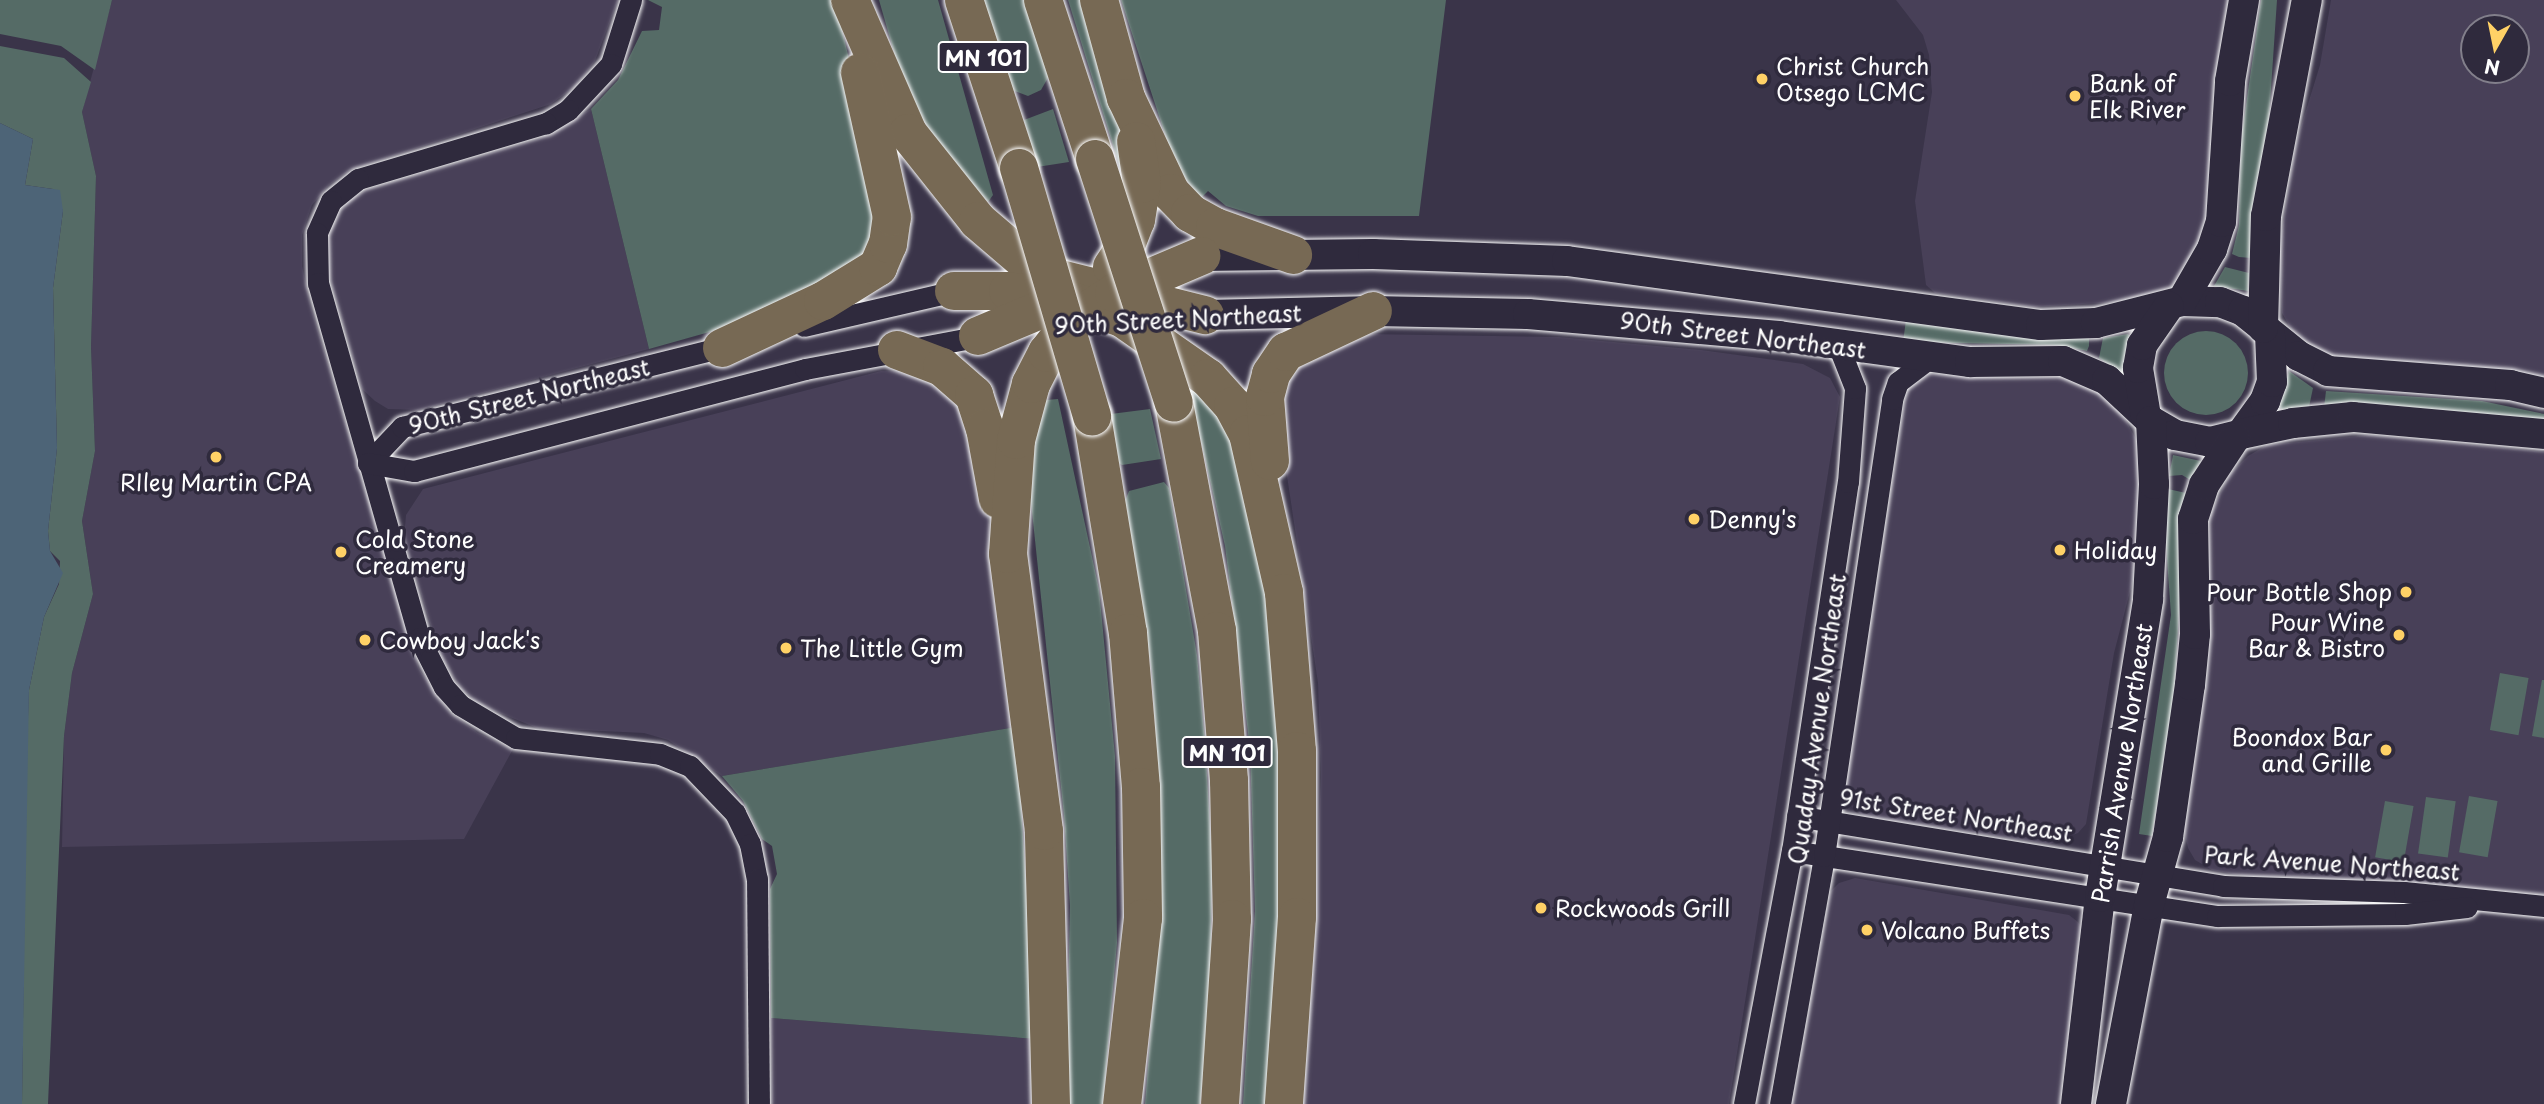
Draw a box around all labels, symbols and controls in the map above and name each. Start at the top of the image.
north arrow [2460,14,2530,84]
road number: MN 101 [936,40,1030,74]
place label: Christ Church Otsego LCMC [1776,52,1930,106]
text: N [2482,53,2502,83]
place label: Bank of Elk River [2089,69,2188,123]
marker: Christ Church Otsego LCMC [1754,71,1770,87]
marker: Bank of Elk River [2067,88,2083,104]
street label: 90th Street Northeast [1053,299,1303,339]
street label: 90th Street Northeast [1618,306,1868,364]
street label: 90th Street Northeast [405,353,653,439]
marker: RIley Martin CPA [208,449,224,465]
place label: RIley Martin CPA [119,468,313,496]
place label: Denny's [1708,505,1796,533]
marker: Denny's [1686,511,1702,527]
place label: Cold Stone Creamery [355,525,475,579]
place label: Holiday [2074,536,2157,564]
marker: Holiday [2052,542,2068,558]
marker: Cold Stone Creamery [333,544,349,560]
street label: Quaday Avenue Northeast [1783,573,1851,865]
place label: Pour Bottle Shop [2205,578,2392,606]
marker: Pour Bottle Shop [2398,584,2414,600]
place label: Pour Wine Bar & Bistro [2247,608,2385,662]
street label: Parrish Avenue Northeast [2086,622,2158,904]
place label: Cowboy Jack's [379,626,541,654]
marker: Pour Wine Bar & Bistro [2391,627,2407,643]
marker: Cowboy Jack's [357,632,373,648]
place label: The Little Gym [800,634,966,662]
marker: The Little Gym [778,640,794,656]
place label: Boondox Bar and Grille [2230,723,2372,777]
road number: MN 101 [1180,734,1274,770]
marker: Boondox Bar and Grille [2378,742,2394,758]
street label: 91st Street Northeast [1836,783,2076,847]
street label: Park Avenue Northeast [2204,840,2460,886]
place label: Rockwoods Grill [1555,894,1730,922]
marker: Rockwoods Grill [1533,900,1549,916]
place label: Volcano Buffets [1881,916,2050,944]
marker: Volcano Buffets [1859,922,1875,938]

